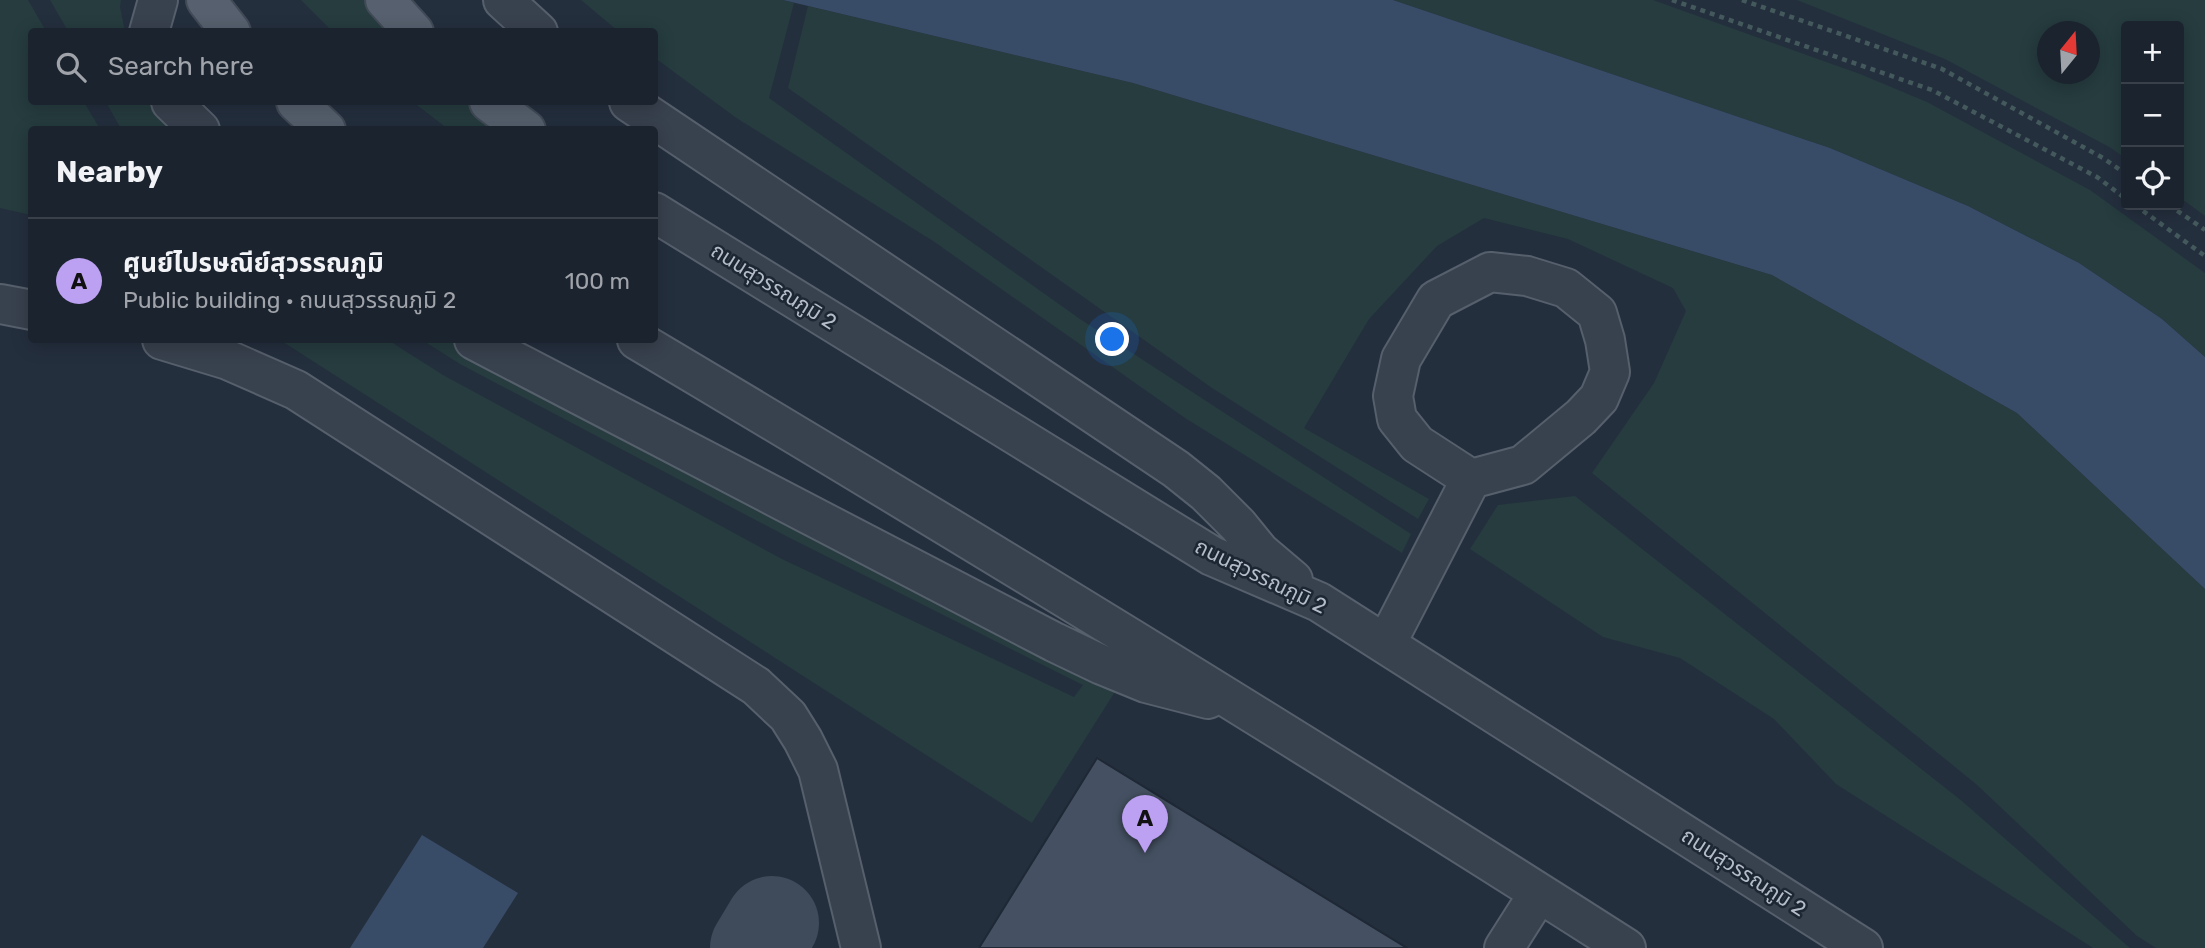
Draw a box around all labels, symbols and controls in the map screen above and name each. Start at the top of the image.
north arrow [2037,21,2100,84]
map controls [2121,21,2184,210]
button: + [2121,21,2184,84]
search box [28,28,658,105]
icon: search [52,48,90,86]
text: Search here [108,51,254,82]
button: − [2121,84,2184,147]
button: locate [2121,147,2184,210]
text: Nearby [56,154,163,190]
street label: ถนนสุวรรณภูมิ 2 [706,237,841,335]
text: ศูนย์ไปรษณีย์สุวรรณภูมิ [123,248,384,279]
text: A [71,267,87,295]
text: 100 m [565,267,630,295]
text: Public building · ถนนสุวรรณภูมิ 2 [123,286,456,314]
your location [1095,322,1129,356]
street label: ถนนสุวรรณภูมิ 2 [1191,533,1331,620]
pin: A [1122,795,1168,853]
street label: ถนนสุวรรณภูมิ 2 [1677,822,1811,922]

